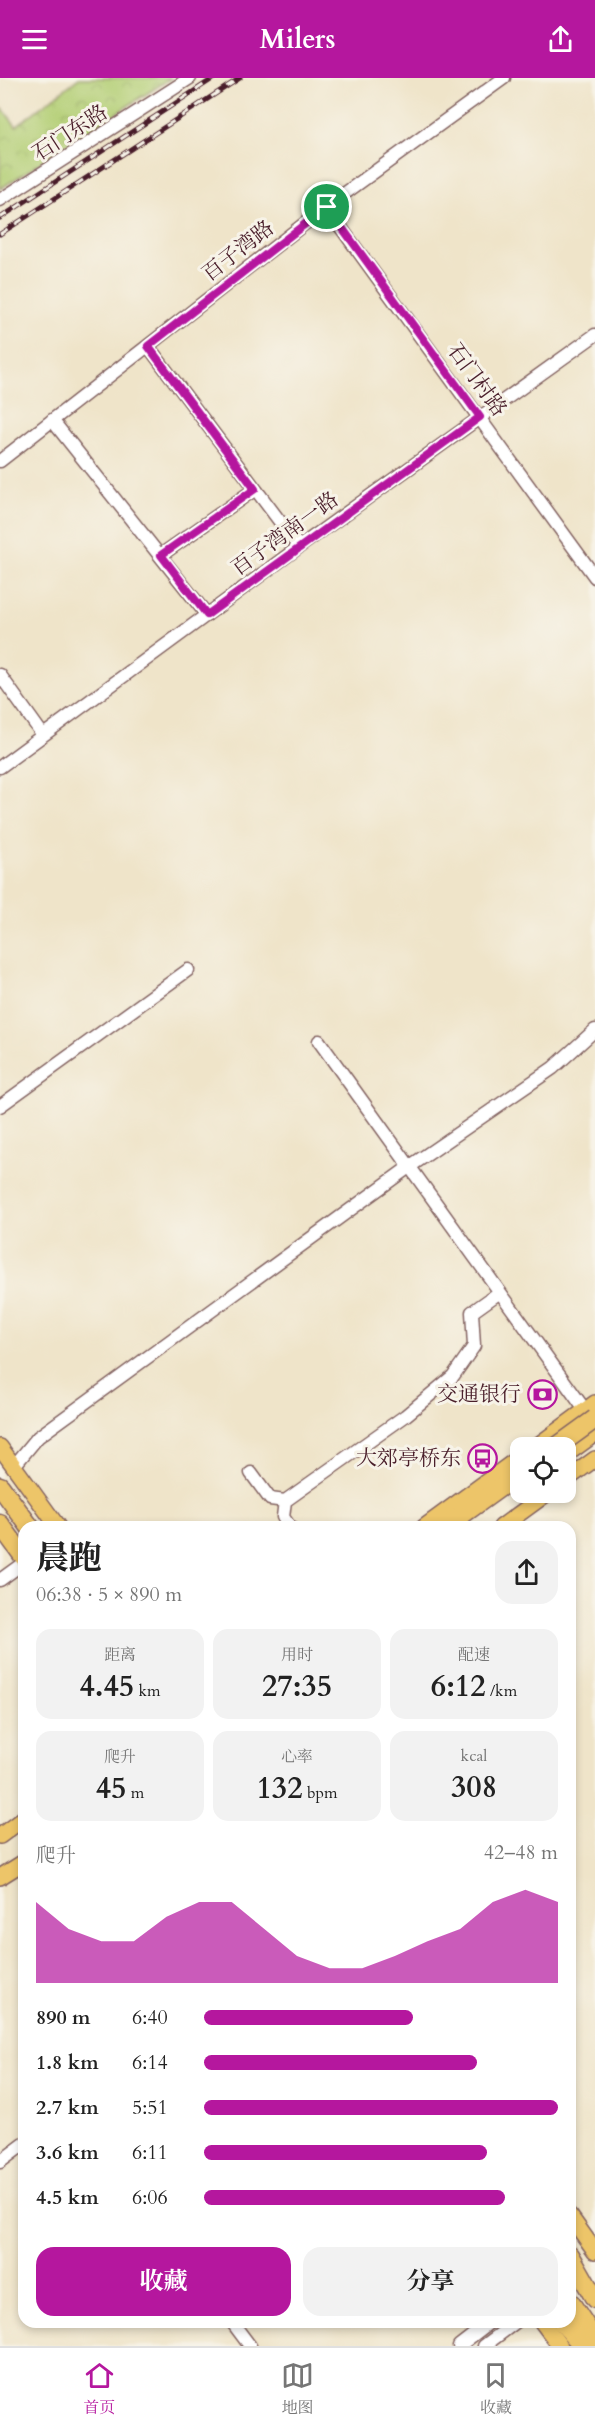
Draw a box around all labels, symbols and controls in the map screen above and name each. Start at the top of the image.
text: Milers [260,21,335,58]
icon: menu [18,23,51,56]
icon: share [544,23,577,56]
street label: 石门东路 [27,98,113,168]
pin [301,181,352,232]
icon: arrive [310,190,343,223]
street label: 百子湾路 [196,214,280,288]
street label: 石门村路 [441,337,513,423]
street label: 百子湾南一路 [226,485,344,583]
bank icon: 交通银行 [526,1378,558,1410]
place label: 交通银行 [437,1380,521,1409]
map controls [510,1437,576,1503]
button: locate [510,1437,576,1503]
bus stop icon: 大郊亭桥东 [466,1442,498,1474]
place label: 大郊亭桥东 [356,1444,461,1473]
text: 晨跑 [36,1536,102,1581]
button: share [495,1541,558,1604]
text: 06:38 · 5 × 890 m [36,1581,182,1608]
text: 距离 [104,1644,136,1666]
text: 用时 [281,1644,313,1666]
text: 配速 [458,1644,490,1666]
text: 4.45 [79,1666,134,1707]
text: 27:35 [262,1666,332,1707]
text: 6:12 [431,1666,486,1707]
text: km [134,1680,161,1702]
text: /km [486,1680,517,1702]
text: kcal [461,1745,487,1767]
text: 爬升 [104,1746,136,1768]
text: 心率 [281,1746,313,1768]
text: 308 [451,1767,497,1808]
text: 45 [96,1768,126,1809]
text: 132 [256,1768,303,1809]
text: m [126,1782,144,1804]
text: bpm [303,1782,338,1804]
text: 42–48 m [484,1839,558,1866]
text: 爬升 [36,1842,76,1869]
text: 890 m [36,2004,91,2031]
text: 6:40 [132,2004,168,2031]
text: 1.8 km [36,2049,99,2076]
text: 6:14 [132,2049,168,2076]
text: 2.7 km [36,2094,99,2121]
text: 5:51 [132,2094,168,2121]
text: 3.6 km [36,2139,99,2166]
text: 6:11 [132,2139,168,2166]
text: 4.5 km [36,2184,99,2211]
text: 6:06 [132,2184,168,2211]
button: 收藏 [36,2247,291,2316]
button: 分享 [303,2247,558,2316]
tab: 首页 [83,2359,116,2419]
tab: 地图 [281,2359,314,2419]
tab: 收藏 [479,2359,512,2419]

